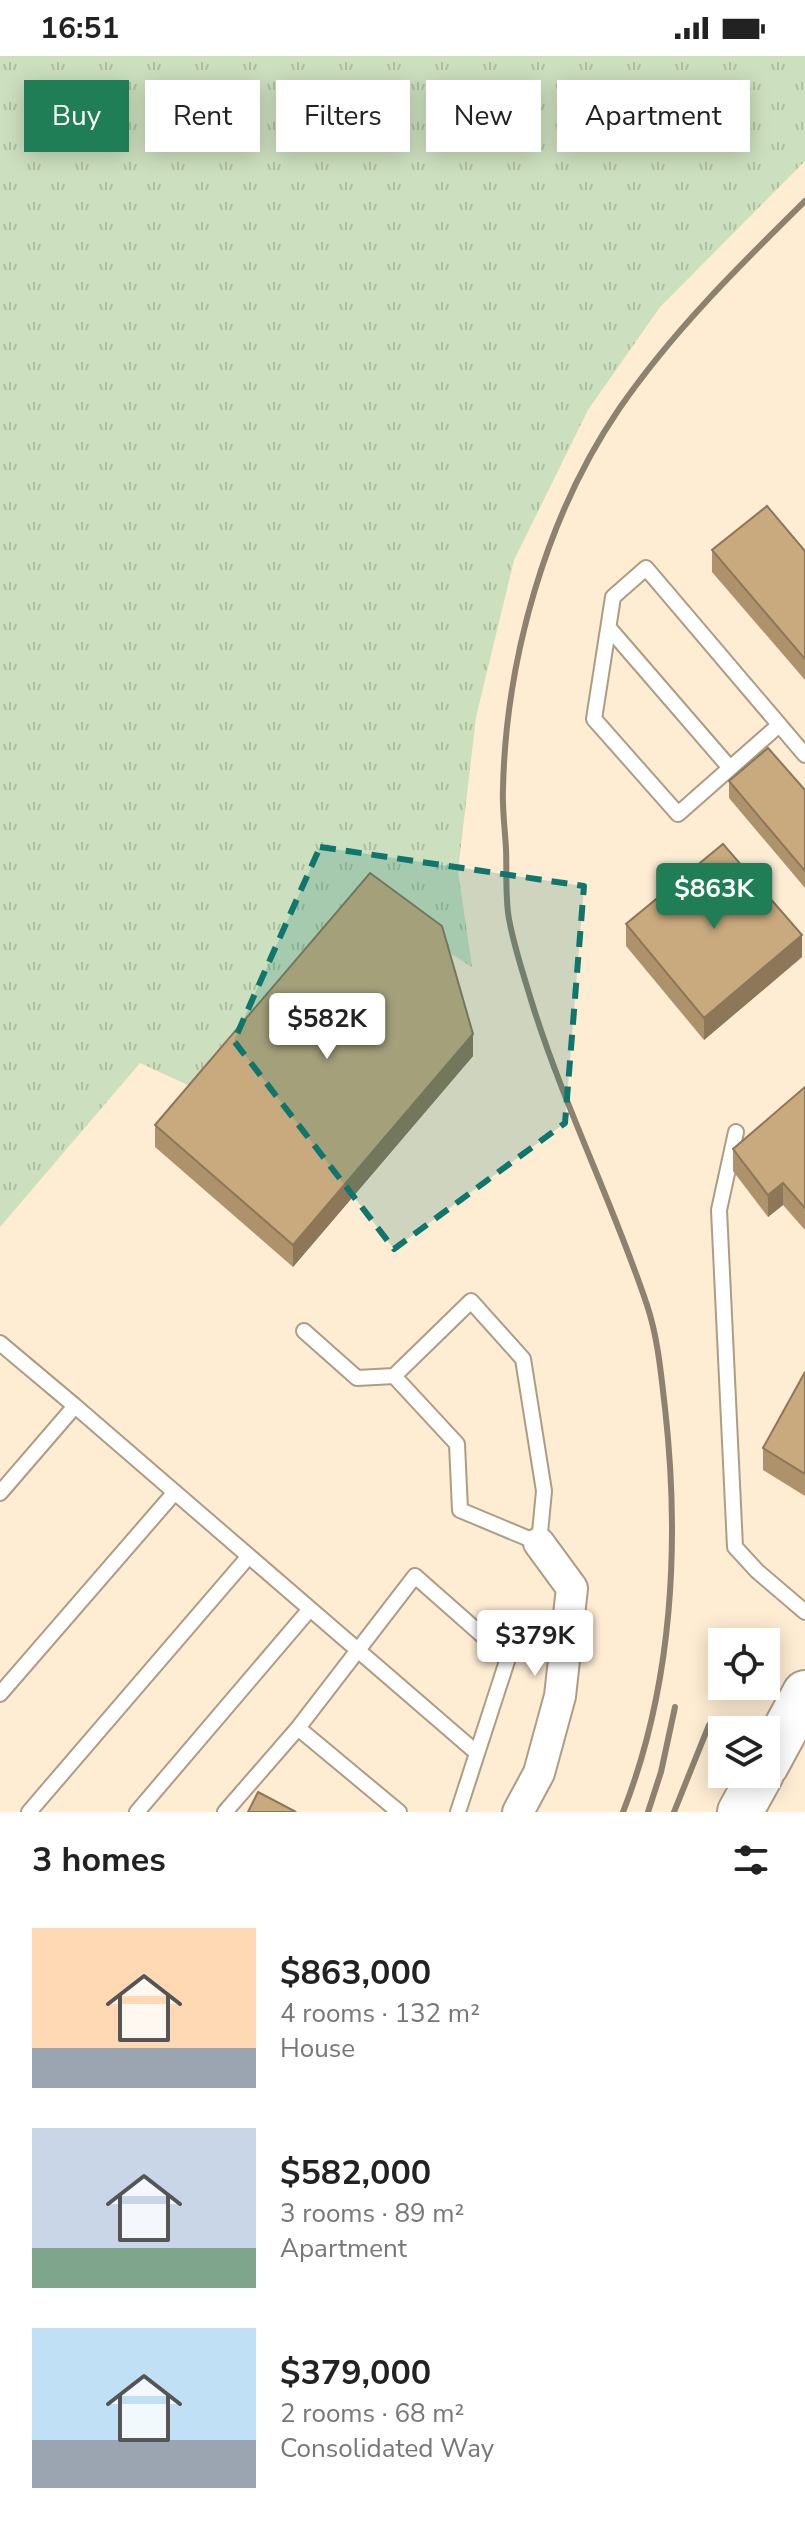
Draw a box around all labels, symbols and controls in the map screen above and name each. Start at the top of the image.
text: 16:51 [40,8,119,49]
chip: Buy [24,80,129,152]
chip: Rent [145,80,260,152]
chip: Filters [276,80,410,152]
chip: New [426,80,541,152]
chip: Apartment [557,80,750,152]
pin: $863K [658,863,770,931]
text: $863K [674,871,754,906]
pin: $582K [271,993,383,1061]
text: $582K [287,1001,367,1036]
pin: $379K [479,1610,591,1678]
text: $379K [495,1618,575,1653]
map controls [708,1628,780,1788]
button: locate [708,1628,780,1700]
button: layers [708,1716,780,1788]
text: 3 homes [32,1837,166,1883]
icon: filters [729,1838,773,1882]
text: $863,000 [280,1950,431,1996]
icon: home [96,1960,192,2056]
text: 4 rooms · 132 m² [280,1996,480,2031]
text: House [280,2031,355,2066]
text: $582,000 [280,2150,431,2196]
icon: home [96,2160,192,2256]
text: 3 rooms · 89 m² [280,2196,464,2231]
text: Apartment [280,2231,407,2266]
text: $379,000 [280,2350,431,2396]
icon: home [96,2360,192,2456]
text: 2 rooms · 68 m² [280,2396,464,2431]
text: Consolidated Way [280,2431,494,2466]

